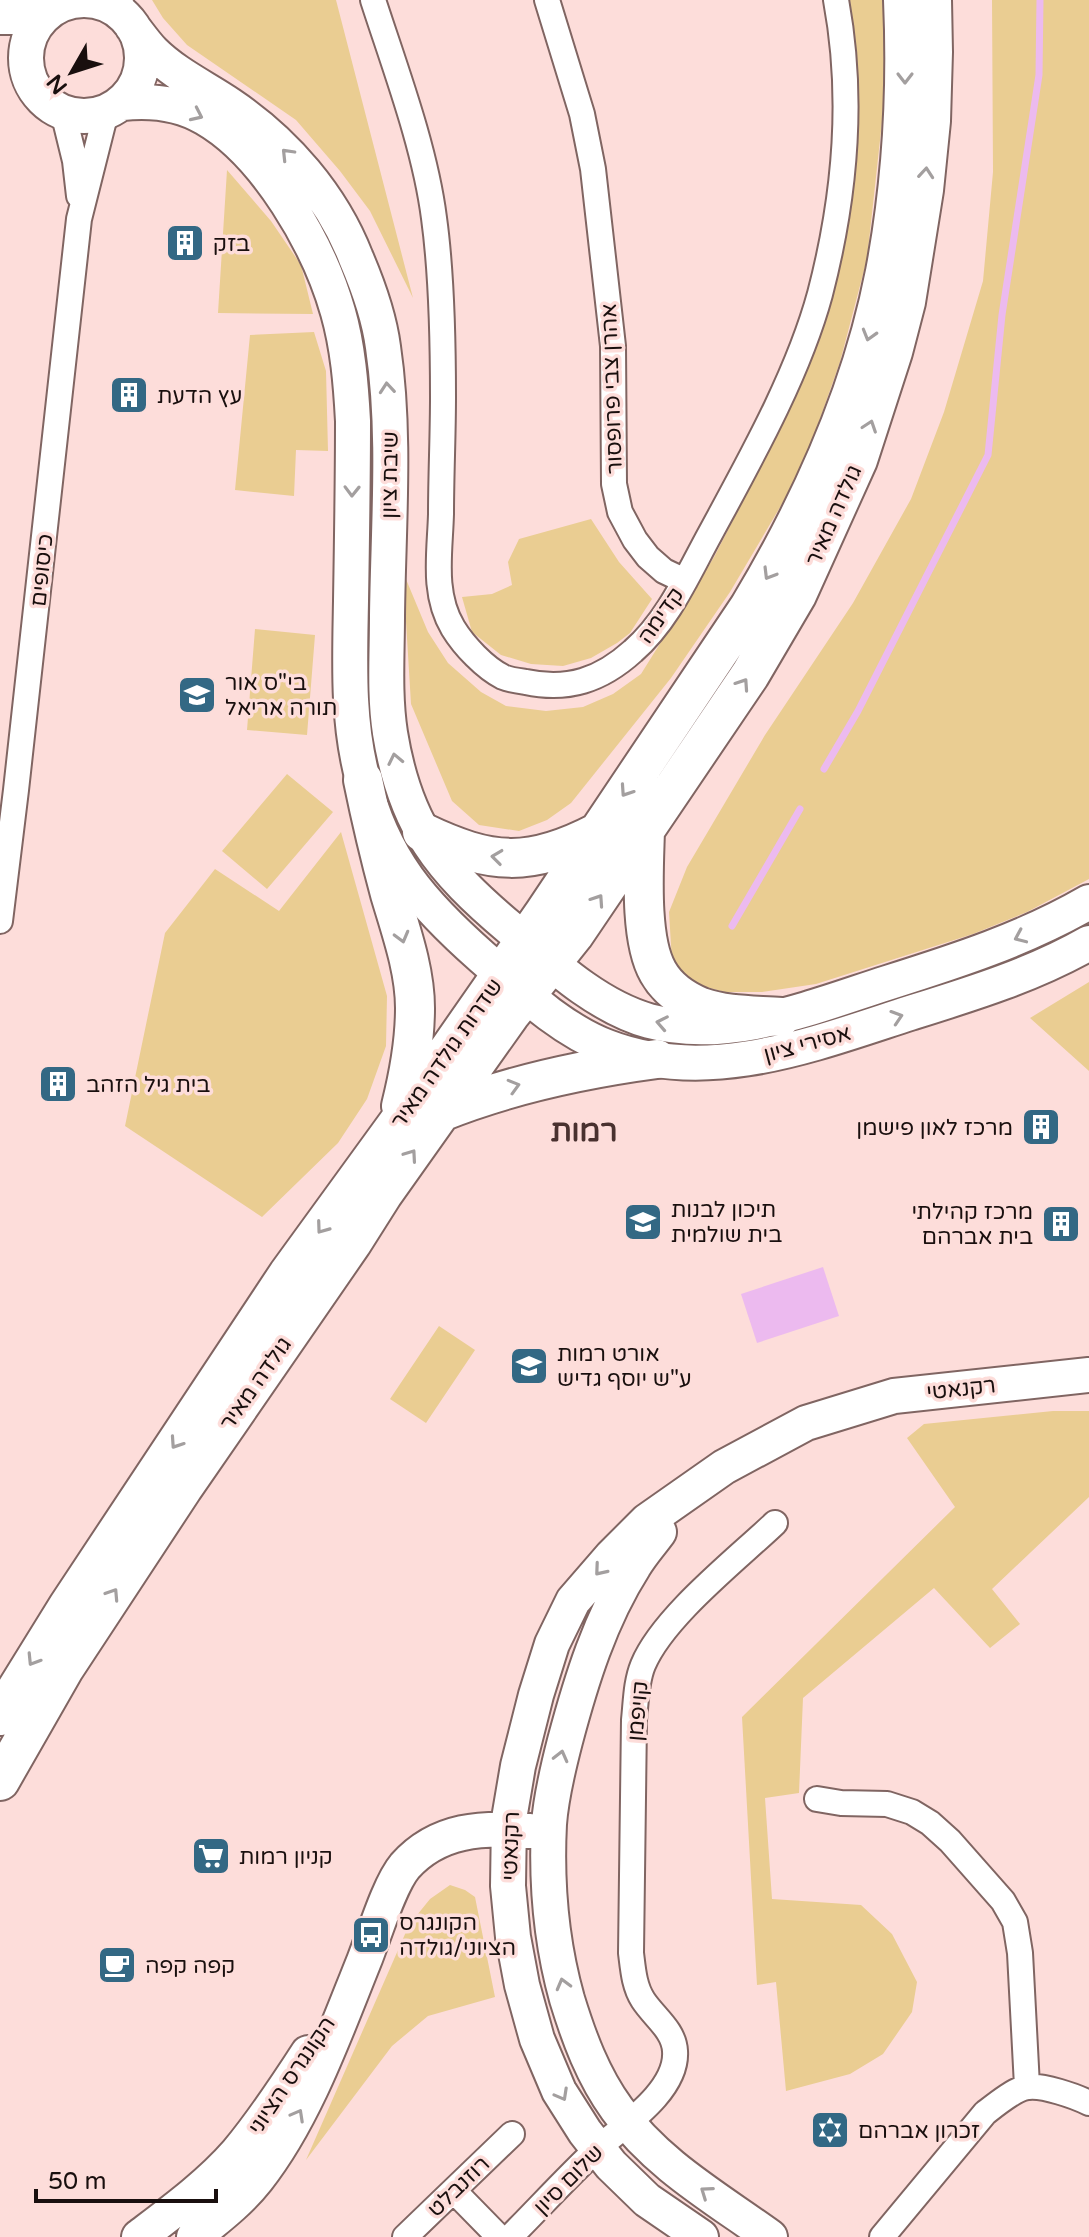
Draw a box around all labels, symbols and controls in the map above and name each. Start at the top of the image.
north arrow [32,32,112,112]
text: N [42,69,73,99]
one-way arrow [896,72,914,85]
one-way arrow [189,105,203,121]
one-way arrow [282,149,297,163]
one-way arrow [917,166,934,179]
building icon: בזק [164,222,206,264]
place label: בזק [213,231,250,257]
street label: אהרן צבי פרופסור [596,303,628,475]
one-way arrow [862,327,878,341]
building icon: עץ הדעת [108,374,150,416]
one-way arrow [379,381,396,394]
place label: עץ הדעת [157,383,242,409]
one-way arrow [860,420,876,434]
street label: שיבת ציון [376,431,404,519]
street label: גולדה מאיר [800,461,868,570]
one-way arrow [344,485,361,498]
street label: כיסופים [25,532,59,608]
one-way arrow [763,565,779,580]
street label: קדימה [632,583,689,649]
place label: בי"ס אור תורה אריאל [225,670,337,721]
school or university icon: בי"ס אור תורה אריאל [176,674,218,716]
one-way arrow [734,679,749,693]
one-way arrow [388,752,405,766]
one-way arrow [620,782,635,797]
one-way arrow [491,849,504,866]
one-way arrow [588,894,603,908]
one-way arrow [1014,928,1028,944]
one-way arrow [393,930,410,944]
street label: שדרות גולדה מאיר [385,974,508,1134]
one-way arrow [889,1011,903,1027]
one-way arrow [656,1015,669,1032]
street label: אסירי ציון [761,1020,854,1068]
building icon: בית גיל הזהב [37,1063,79,1105]
place label: בית גיל הזהב [86,1072,210,1098]
one-way arrow [507,1079,521,1095]
building icon: מרכז לאון פישמן [1020,1106,1062,1148]
district label: רמות [551,1113,617,1150]
place label: מרכז לאון פישמן [856,1115,1013,1141]
one-way arrow [401,1149,416,1163]
place label: תיכון לבנות בית שולמית [671,1197,782,1248]
place label: מרכז קהילתי בית אברהם [911,1199,1033,1250]
school or university icon: תיכון לבנות בית שולמית [622,1201,664,1243]
building icon: מרכז קהילתי בית אברהם [1040,1203,1082,1245]
one-way arrow [317,1219,332,1233]
street label: גולדה מאיר [214,1332,297,1435]
place label: אורט רמות ע"ש יוסף גדיש [557,1341,692,1392]
school or university icon: אורט רמות ע"ש יוסף גדיש [508,1345,550,1387]
street label: רקנאטי [925,1372,997,1406]
one-way arrow [171,1434,186,1448]
one-way arrow [595,1560,610,1575]
one-way arrow [103,1589,118,1603]
one-way arrow [28,1651,43,1666]
street label: קויפמן [622,1680,654,1742]
one-way arrow [552,1750,569,1764]
street label: רקנאטי [497,1811,525,1881]
supermarket icon: קניון רמות [190,1835,232,1877]
place label: קניון רמות [239,1844,333,1870]
place label: הקונגרס הציוני/גולדה [399,1910,516,1961]
bus stop icon: הקונגרס הציוני/גולדה [350,1914,392,1956]
cafe icon: קפה קפה [96,1944,138,1986]
place label: קפה קפה [145,1953,235,1979]
one-way arrow [556,1977,573,1991]
street label: הקונגרס הציוני [243,2012,341,2139]
one-way arrow [552,2086,568,2101]
one-way arrow [288,2109,303,2123]
synagogue icon: זכרון אברהם [809,2109,851,2151]
place label: זכרון אברהם [858,2118,980,2144]
street label: שלום סיון [528,2139,609,2220]
street label: רוזנבלט [422,2151,495,2223]
scale bar [36,2153,216,2203]
text: 50 m [48,2167,106,2196]
one-way arrow [701,2187,715,2202]

